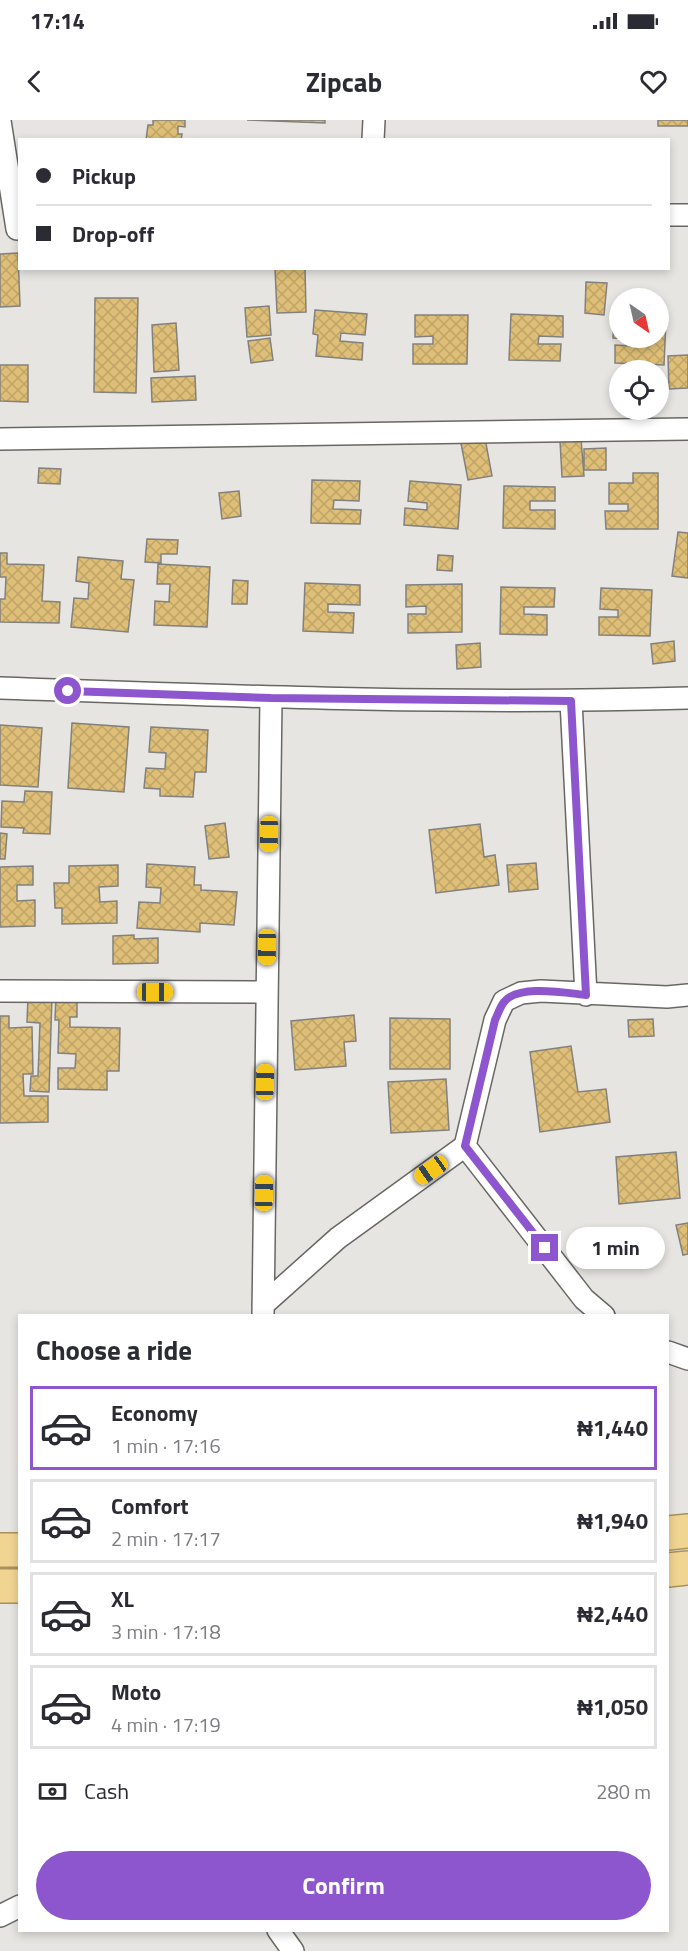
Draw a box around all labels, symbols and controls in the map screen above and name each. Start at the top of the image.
text: 17:14 [30,4,85,38]
text: Zipcab [306,61,382,102]
icon: back [18,65,51,98]
icon: heart [637,65,670,98]
text: Pickup [72,159,136,193]
text: Drop-off [72,217,154,251]
north arrow [609,288,669,348]
map controls [609,288,669,420]
button: locate [609,360,669,420]
route start [54,677,81,704]
car [260,816,278,852]
car [258,929,276,965]
car [137,983,173,1001]
car [256,1064,274,1100]
car [411,1152,451,1188]
car [255,1175,273,1211]
callout: 1 min [566,1227,665,1269]
text: 1 min [591,1232,640,1263]
route end [531,1234,558,1261]
text: Choose a ride [36,1329,192,1370]
text: Economy [111,1396,198,1430]
icon: car [39,1401,93,1455]
text: ₦1,440 [577,1411,648,1445]
text: 1 min · 17:16 [111,1430,221,1461]
text: Comfort [111,1489,189,1523]
icon: car [39,1494,93,1548]
text: ₦1,940 [577,1504,648,1538]
text: 2 min · 17:17 [111,1523,221,1554]
text: XL [111,1582,134,1616]
icon: car [39,1587,93,1641]
text: ₦2,440 [577,1597,648,1631]
text: 3 min · 17:18 [111,1616,221,1647]
text: Moto [111,1675,161,1709]
icon: car [39,1680,93,1734]
text: ₦1,050 [577,1690,648,1724]
text: 4 min · 17:19 [111,1709,221,1740]
text: Cash [84,1774,129,1808]
icon: cash [36,1775,69,1808]
text: 280 m [596,1776,651,1807]
button: Confirm [36,1851,651,1920]

